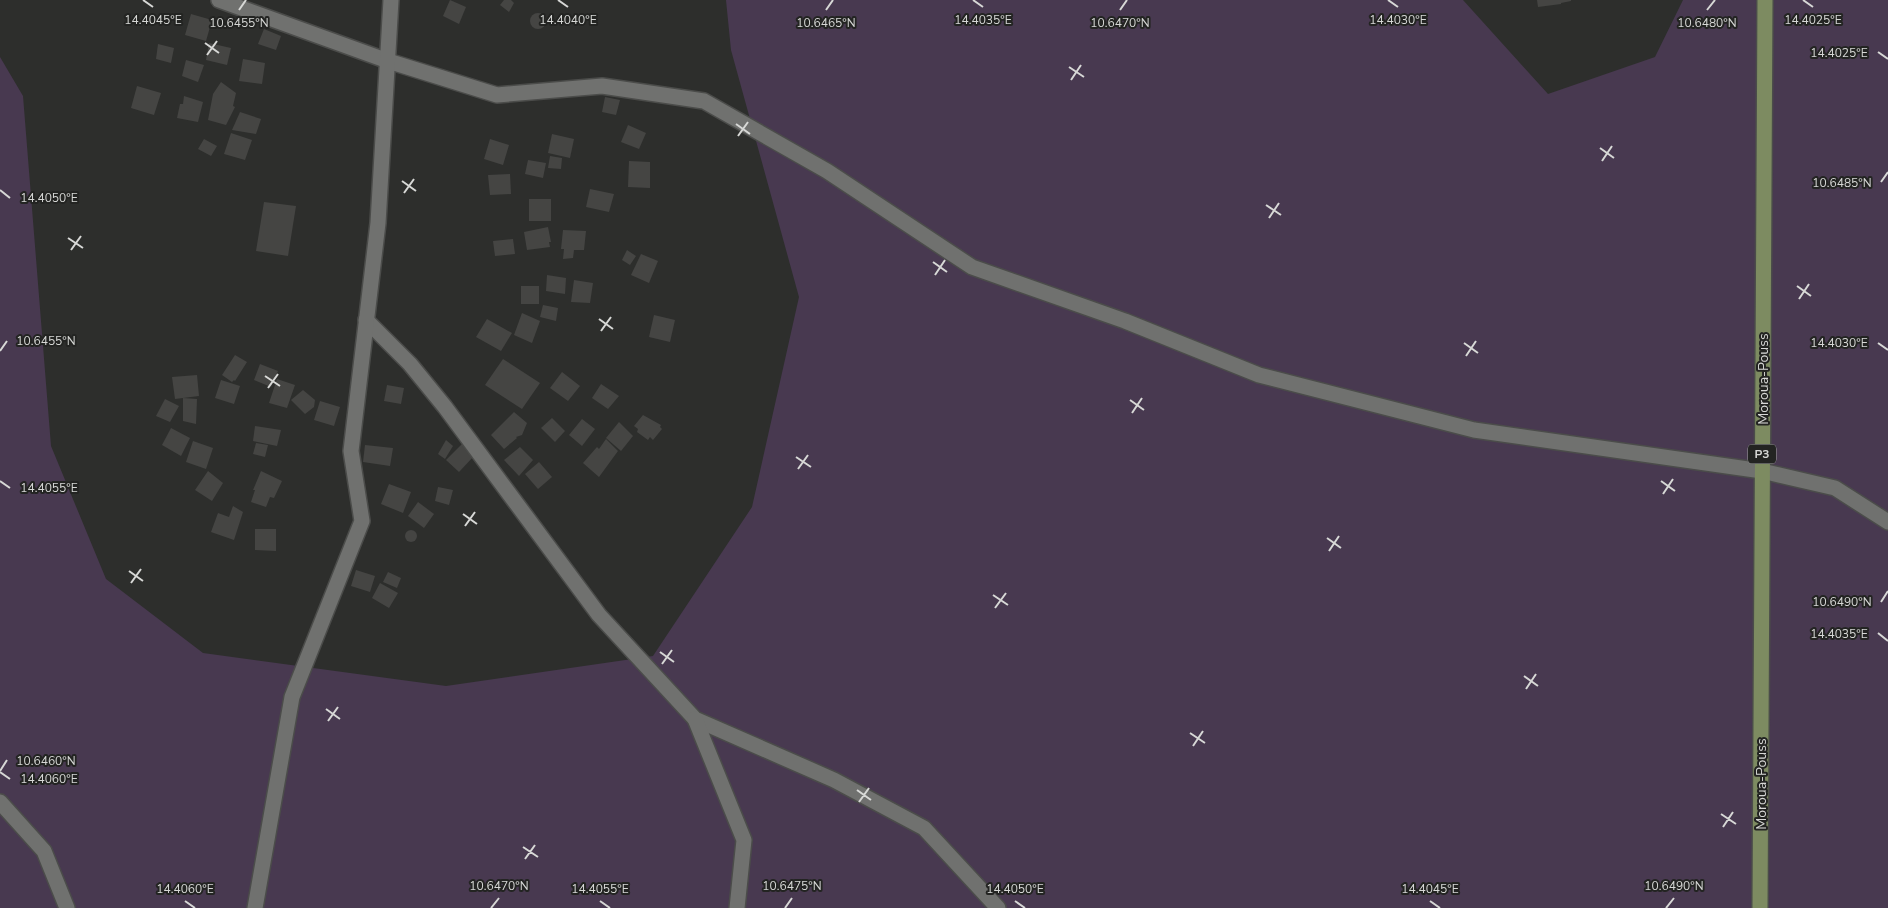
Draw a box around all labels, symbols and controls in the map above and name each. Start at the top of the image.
text: 14.4045°E [124,12,182,28]
text: 14.4040°E [539,12,597,28]
text: 14.4035°E [954,12,1012,28]
text: 14.4030°E [1369,12,1427,28]
text: 14.4025°E [1784,12,1842,28]
text: 10.6455°N [209,15,269,31]
text: 10.6465°N [796,15,856,31]
text: 10.6470°N [1090,15,1150,31]
text: 10.6480°N [1677,15,1737,31]
text: 14.4025°E [1810,45,1868,61]
text: 10.6485°N [1812,175,1872,191]
text: 14.4050°E [20,190,78,206]
text: 10.6455°N [16,333,76,349]
street label: Moroua-Pouss [1754,333,1773,425]
text: 14.4030°E [1810,335,1868,351]
road number: P3 [1748,444,1776,464]
text: 14.4055°E [20,480,78,496]
text: 10.6490°N [1812,594,1872,610]
text: 14.4035°E [1810,626,1868,642]
street label: Moroua-Pouss [1752,738,1771,830]
text: 10.6460°N [16,753,76,769]
text: 14.4060°E [20,771,78,787]
text: 10.6470°N [469,878,529,894]
text: 10.6475°N [762,878,822,894]
text: 10.6490°N [1644,878,1704,894]
text: 14.4060°E [156,881,214,897]
text: 14.4055°E [571,881,629,897]
text: 14.4050°E [986,881,1044,897]
text: 14.4045°E [1401,881,1459,897]

